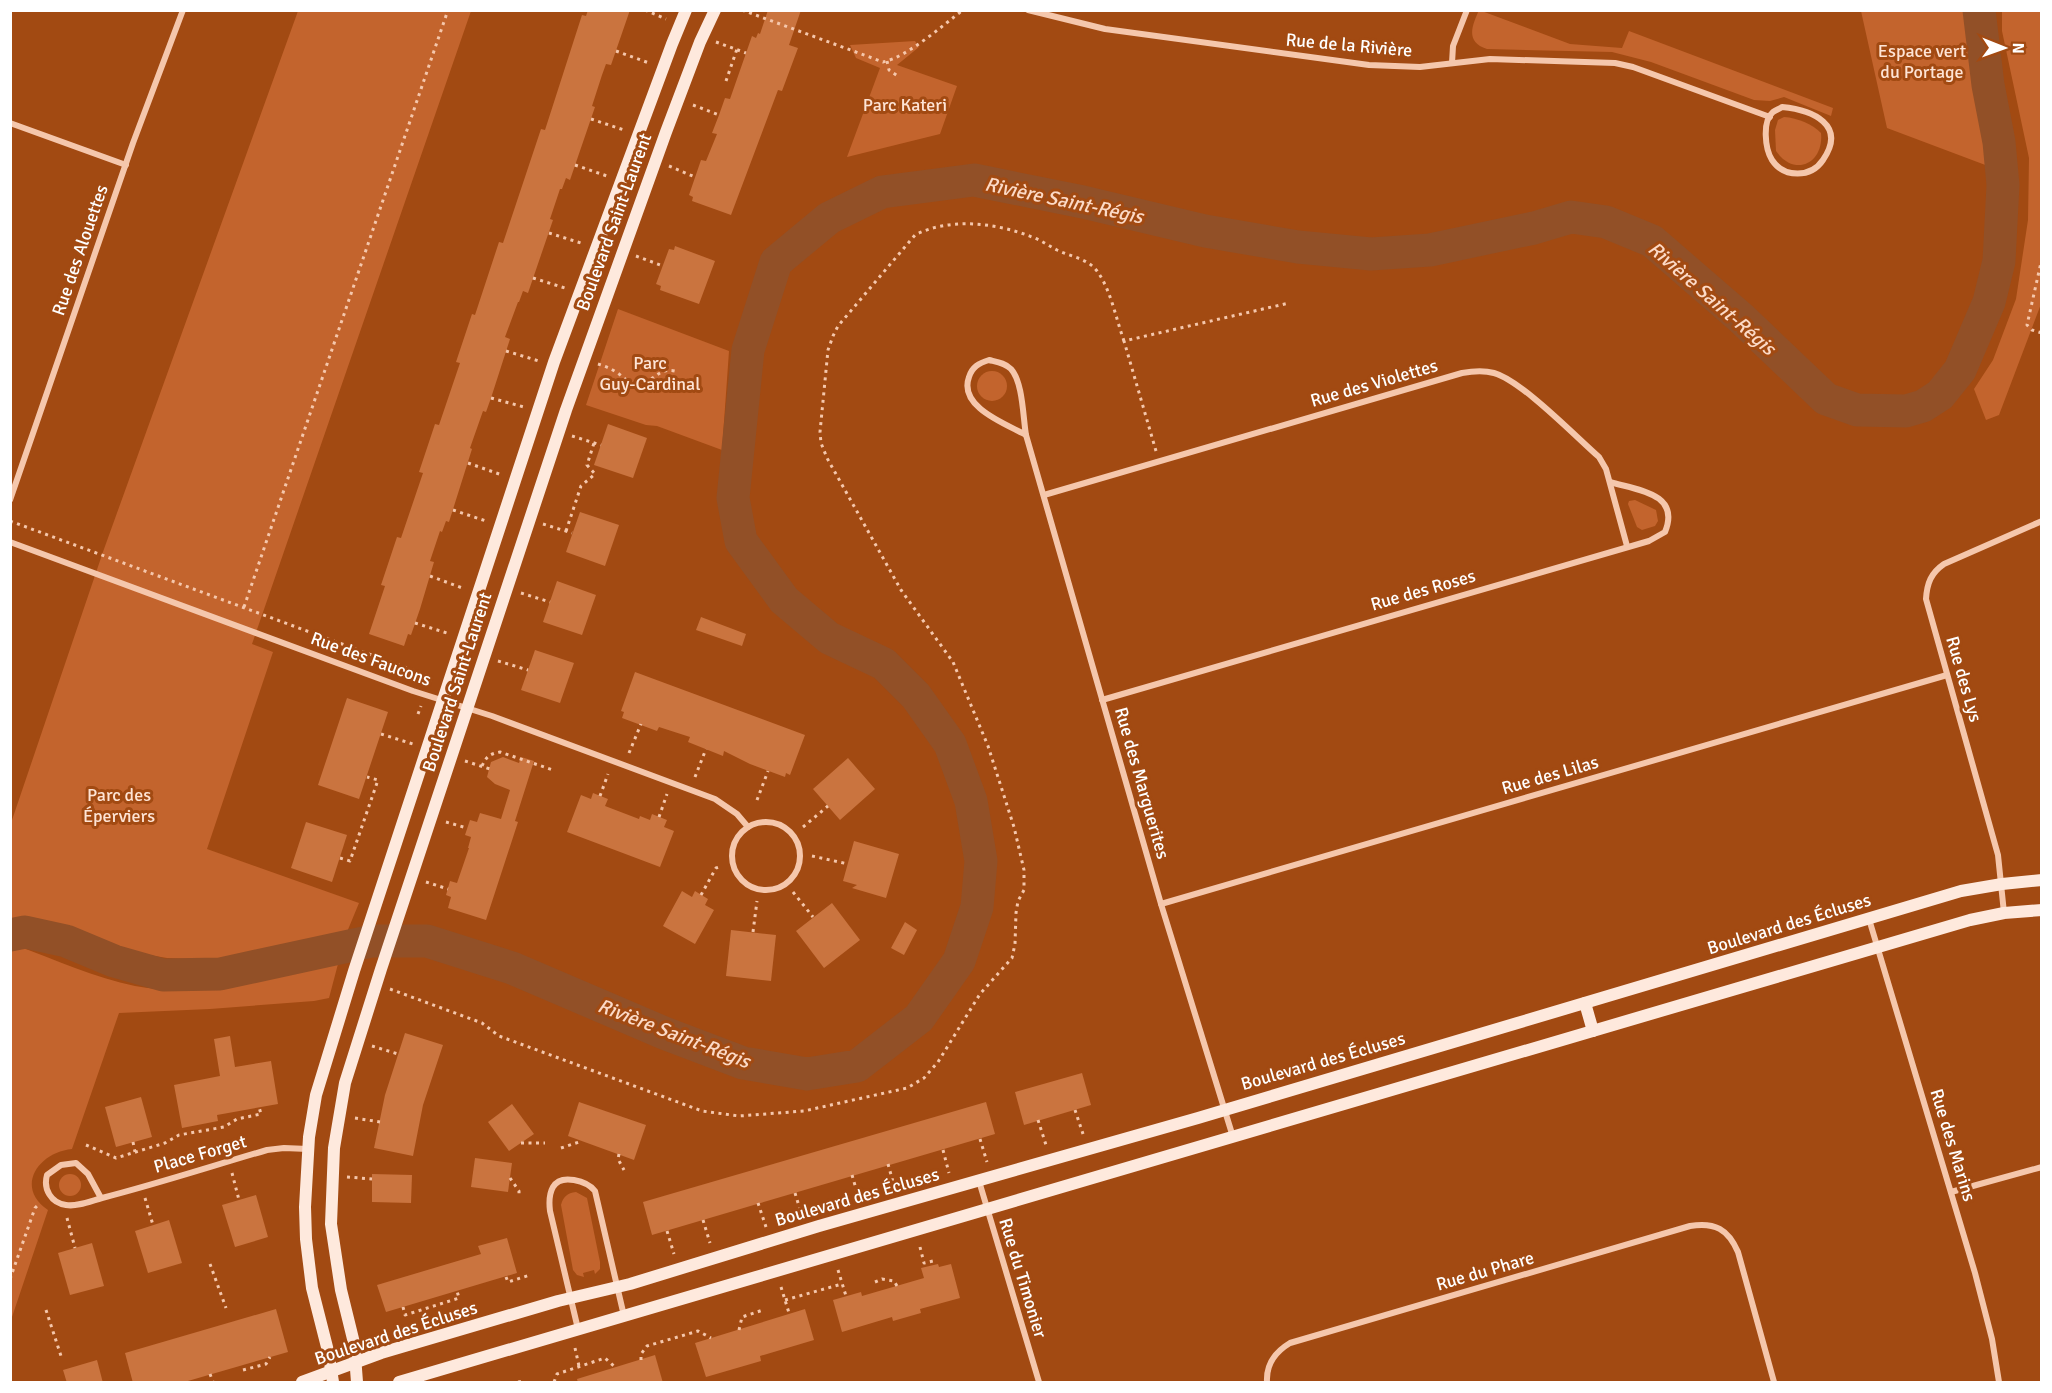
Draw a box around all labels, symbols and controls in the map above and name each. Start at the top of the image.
north arrow [1974,18,2034,78]
street label: Rue de la Rivière [1285,29,1413,61]
park label: Espace vert du Portage [1878,40,1966,83]
text: N [2008,43,2028,54]
park label: Parc Kateri [863,94,947,116]
street label: Boulevard Saint-Laurent [572,130,656,314]
water label: Rivière Saint-Régis [983,172,1147,230]
street label: Rue des Alouettes [47,182,113,318]
water label: Rivière Saint-Régis [1643,236,1782,362]
park label: Parc Guy-Cardinal [599,352,701,395]
street label: Rue des Violettes [1308,354,1440,412]
street label: Rue des Roses [1368,564,1478,615]
street label: Boulevard Saint-Laurent [418,590,496,774]
street label: Rue des Faucons [308,627,434,691]
street label: Rue des Lys [1941,633,1987,725]
street label: Rue des Marguerites [1110,705,1174,861]
street label: Rue des Lilas [1499,751,1601,799]
park label: Parc des Éperviers [83,784,155,827]
street label: Boulevard des Écluses [1705,889,1874,959]
water label: Rivière Saint-Régis [594,993,756,1075]
street label: Boulevard des Écluses [1238,1027,1408,1095]
street label: Rue des Marins [1925,1086,1981,1204]
street label: Place Forget [151,1130,249,1178]
street label: Boulevard des Écluses [772,1163,942,1231]
street label: Rue du Timonier [994,1215,1052,1341]
street label: Rue du Phare [1433,1247,1537,1295]
street label: Boulevard des Écluses [312,1296,480,1370]

